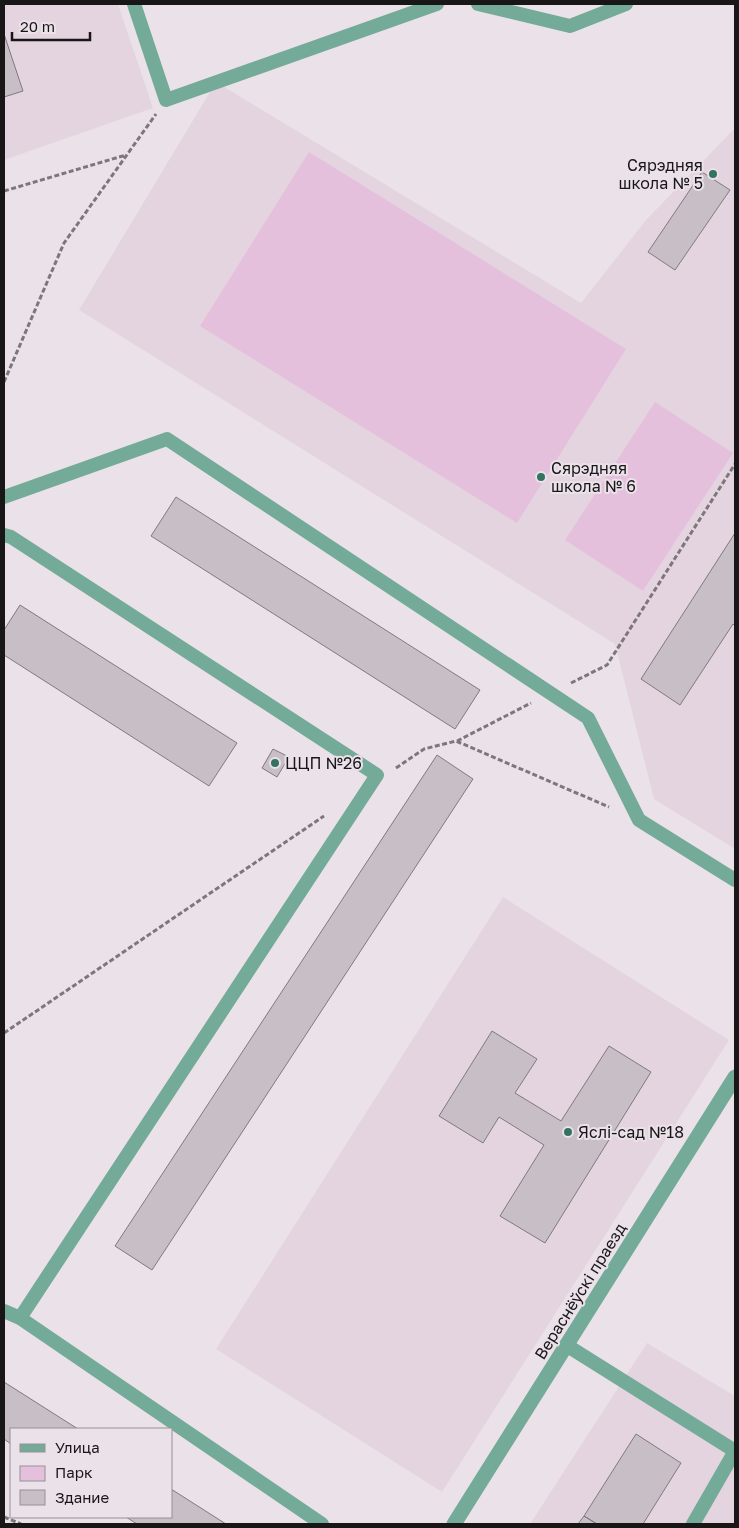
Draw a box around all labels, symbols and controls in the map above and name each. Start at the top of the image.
scale bar [12,10,90,42]
text: 20 m [20,17,55,35]
place label: Сярэдняя школа № 5 [619,155,703,193]
marker: Сярэдняя школа № 5 [707,168,719,180]
place label: Сярэдняя школа № 6 [551,458,636,496]
marker: Сярэдняя школа № 6 [535,471,547,483]
place label: ЦЦП №26 [285,753,362,773]
marker: ЦЦП №26 [269,757,281,769]
place label: Яслі-сад №18 [578,1122,684,1142]
marker: Яслі-сад №18 [562,1126,574,1138]
street label: Вераснёўскі праезд [530,1219,630,1363]
legend [10,1428,172,1518]
text: Улица [55,1438,100,1456]
text: Парк [55,1463,93,1481]
text: Здание [55,1488,109,1506]

